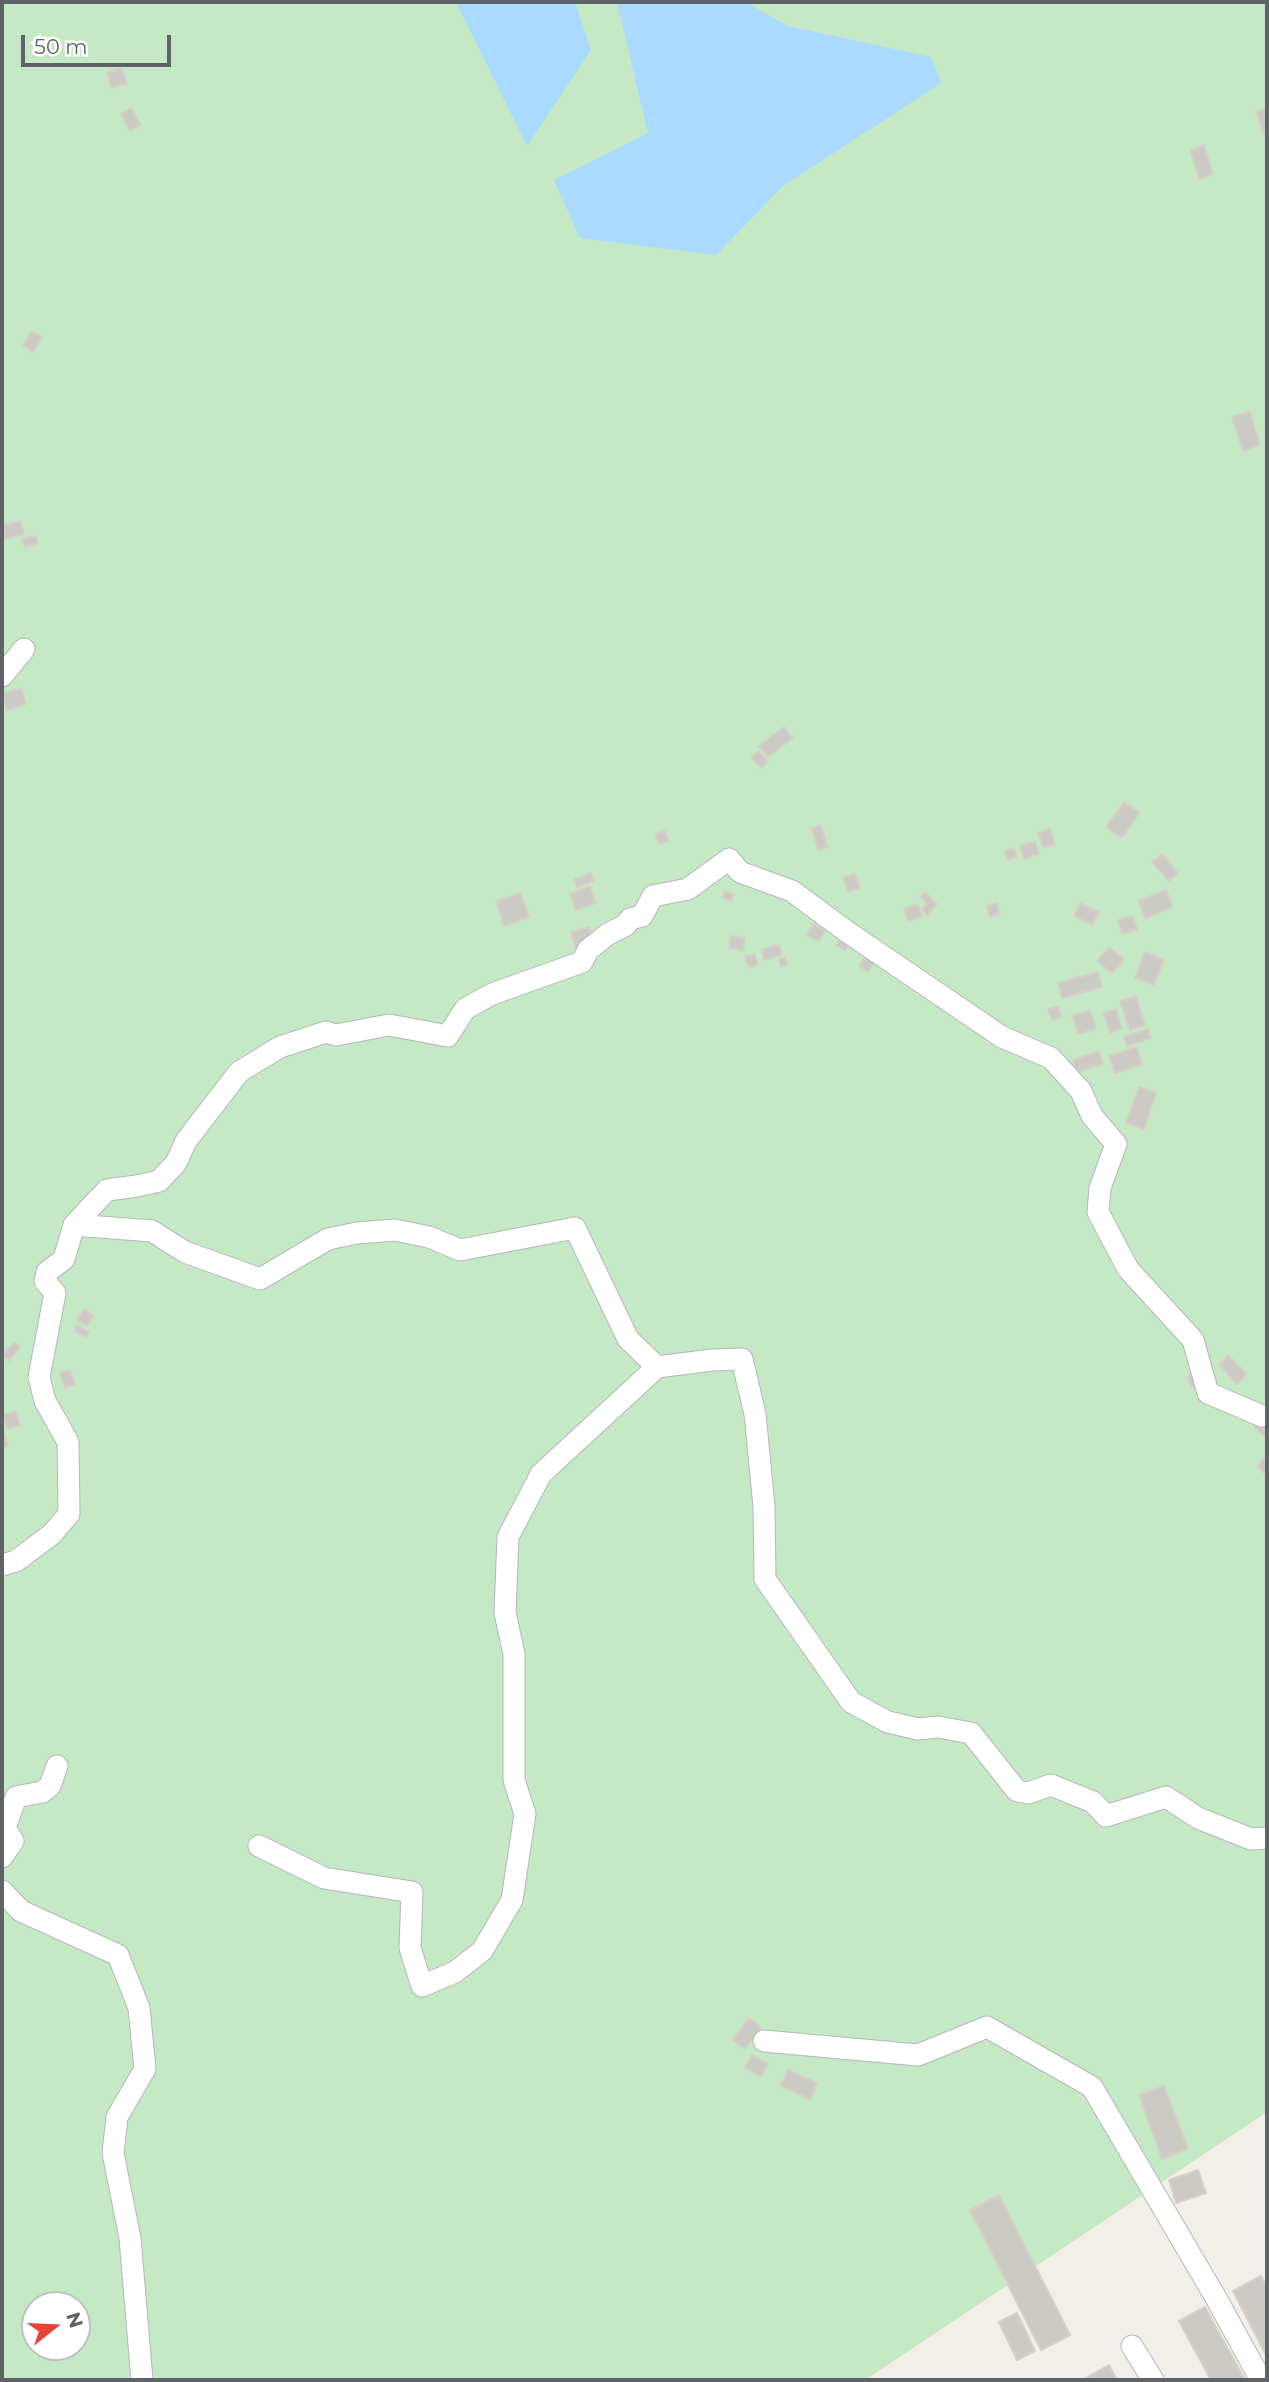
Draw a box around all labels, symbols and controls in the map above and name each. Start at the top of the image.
scale bar [24,21,175,65]
text: 50 m [34,34,88,59]
north arrow [21,2291,91,2361]
text: N [61,2309,88,2331]

